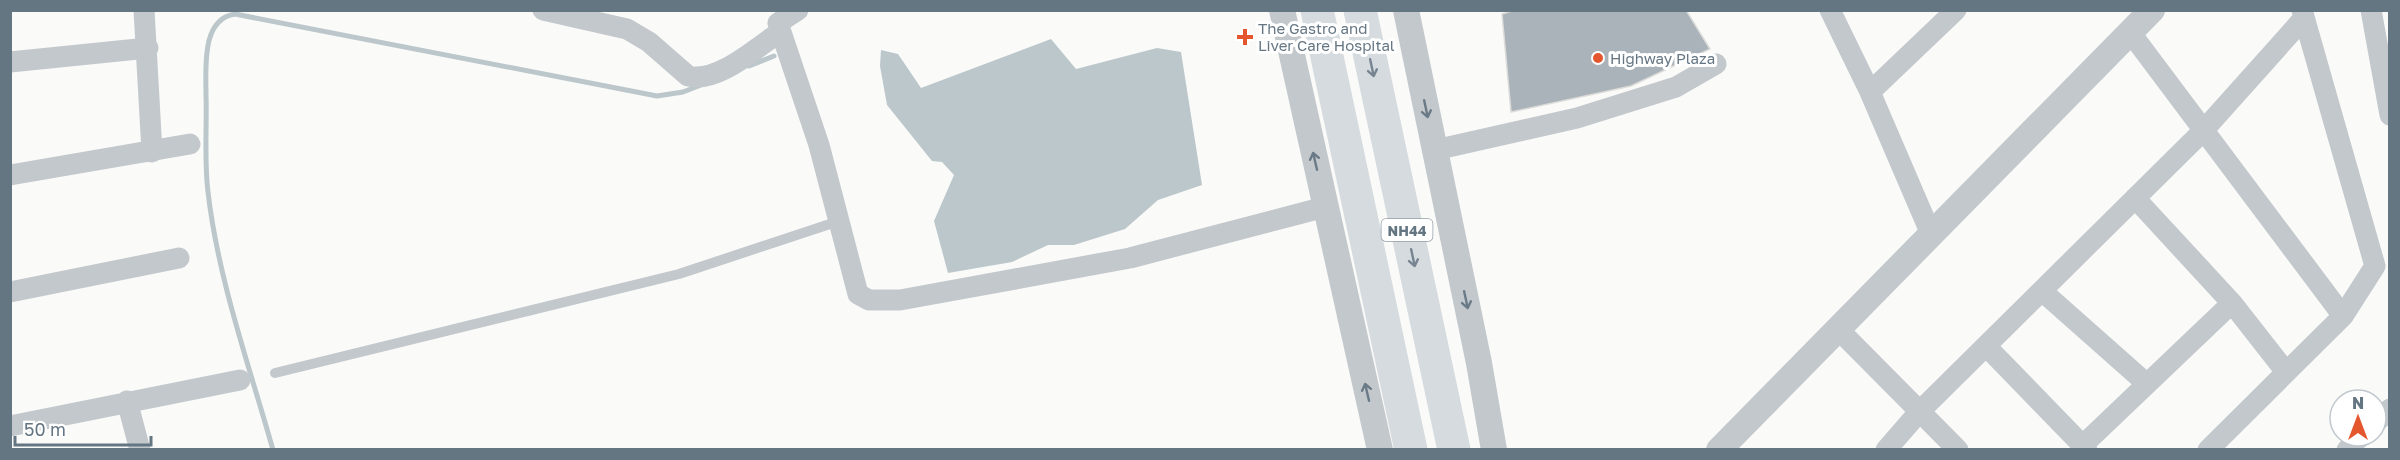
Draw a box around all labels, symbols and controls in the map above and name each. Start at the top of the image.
place label: The Gastro and Liver Care Hospital [1258,19,1395,54]
marker: The Gastro and Liver Care Hospital [1236,28,1254,46]
place label: Highway Plaza [1610,49,1715,67]
marker: Highway Plaza [1591,51,1605,65]
one-way arrow [1367,58,1379,77]
one-way arrow [1421,99,1432,118]
one-way arrow [1308,152,1320,171]
road number: NH44 [1382,219,1432,241]
one-way arrow [1408,248,1419,268]
one-way arrow [1461,289,1472,309]
one-way arrow [1361,383,1373,402]
north arrow [2328,388,2388,448]
text: N [2352,393,2364,413]
scale bar [15,409,152,447]
text: 50 m [24,418,66,440]

